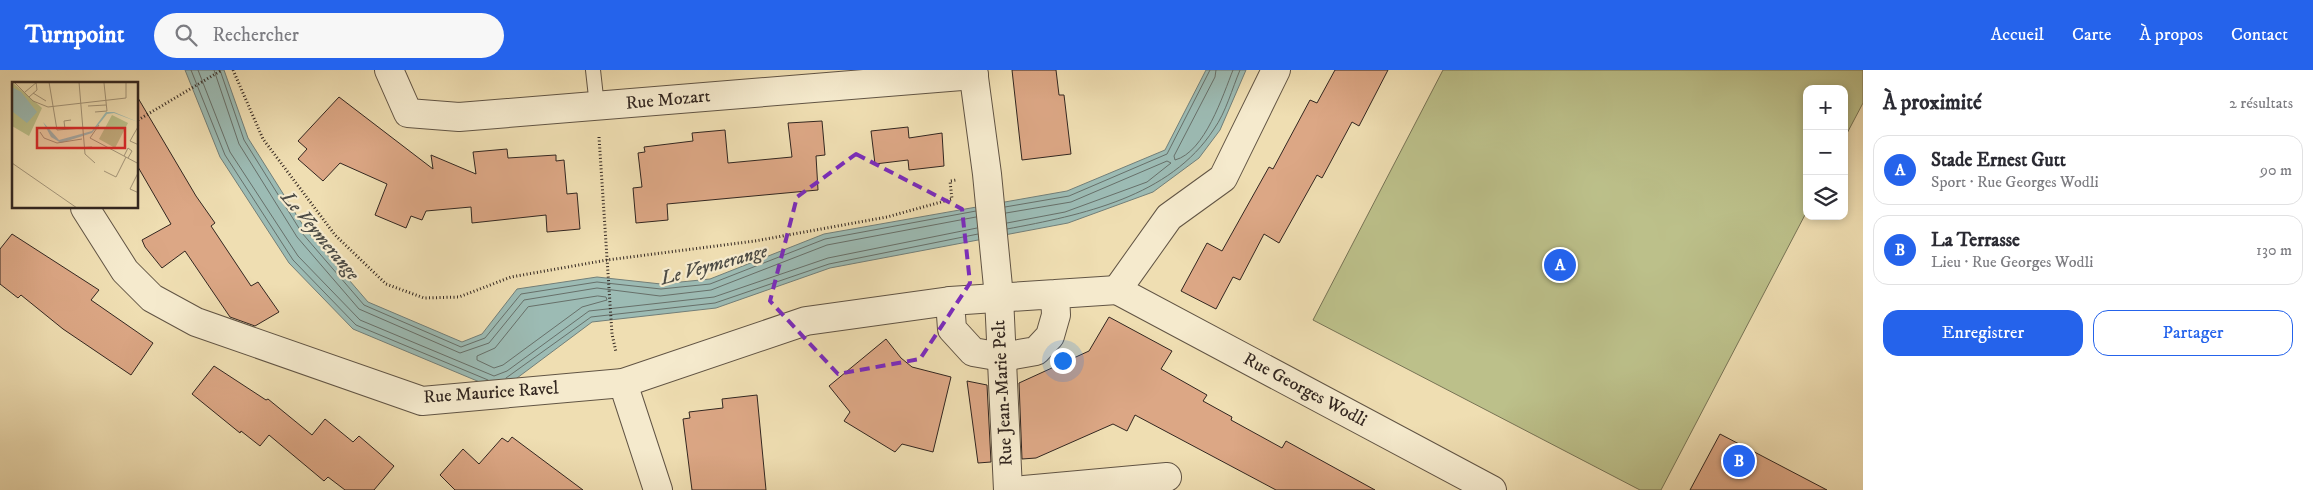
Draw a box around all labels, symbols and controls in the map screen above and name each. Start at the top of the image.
search box [154,13,504,58]
text: Turnpoint [25,20,124,50]
icon: search [172,21,200,49]
text: Rechercher [212,24,299,47]
text: Accueil [1991,24,2044,46]
text: Carte [2072,24,2111,46]
text: À propos [2139,24,2203,46]
text: Contact [2231,24,2288,46]
inset map [12,82,139,209]
street label: Rue Mozart [625,85,711,115]
map controls [1803,85,1848,220]
button: + [1803,85,1848,130]
text: À proximité [1883,90,1982,116]
text: 2 résultats [2229,93,2293,113]
button: − [1803,130,1848,175]
text: Stade Ernest Gutt [1931,149,2066,172]
text: A [1895,160,1905,180]
text: 90 m [2260,160,2292,180]
text: Sport · Rue Georges Wodli [1931,172,2099,192]
button: layers [1803,175,1848,220]
water label: Le Veymerange [275,186,364,286]
text: La Terrasse [1931,229,2020,252]
water label: Le Veymerange [657,240,770,291]
text: B [1895,240,1905,260]
text: 130 m [2256,240,2292,260]
pin: A [1544,246,1576,284]
text: Lieu · Rue Georges Wodli [1931,252,2093,272]
button: Enregistrer [1883,310,2083,356]
button: Partager [2093,310,2293,356]
street label: Rue Jean-Marie Pelt [988,319,1018,467]
your location [1050,348,1076,374]
street label: Rue Georges Wodli [1239,348,1371,432]
street label: Rue Maurice Ravel [423,377,560,409]
pin: B [1723,442,1755,480]

